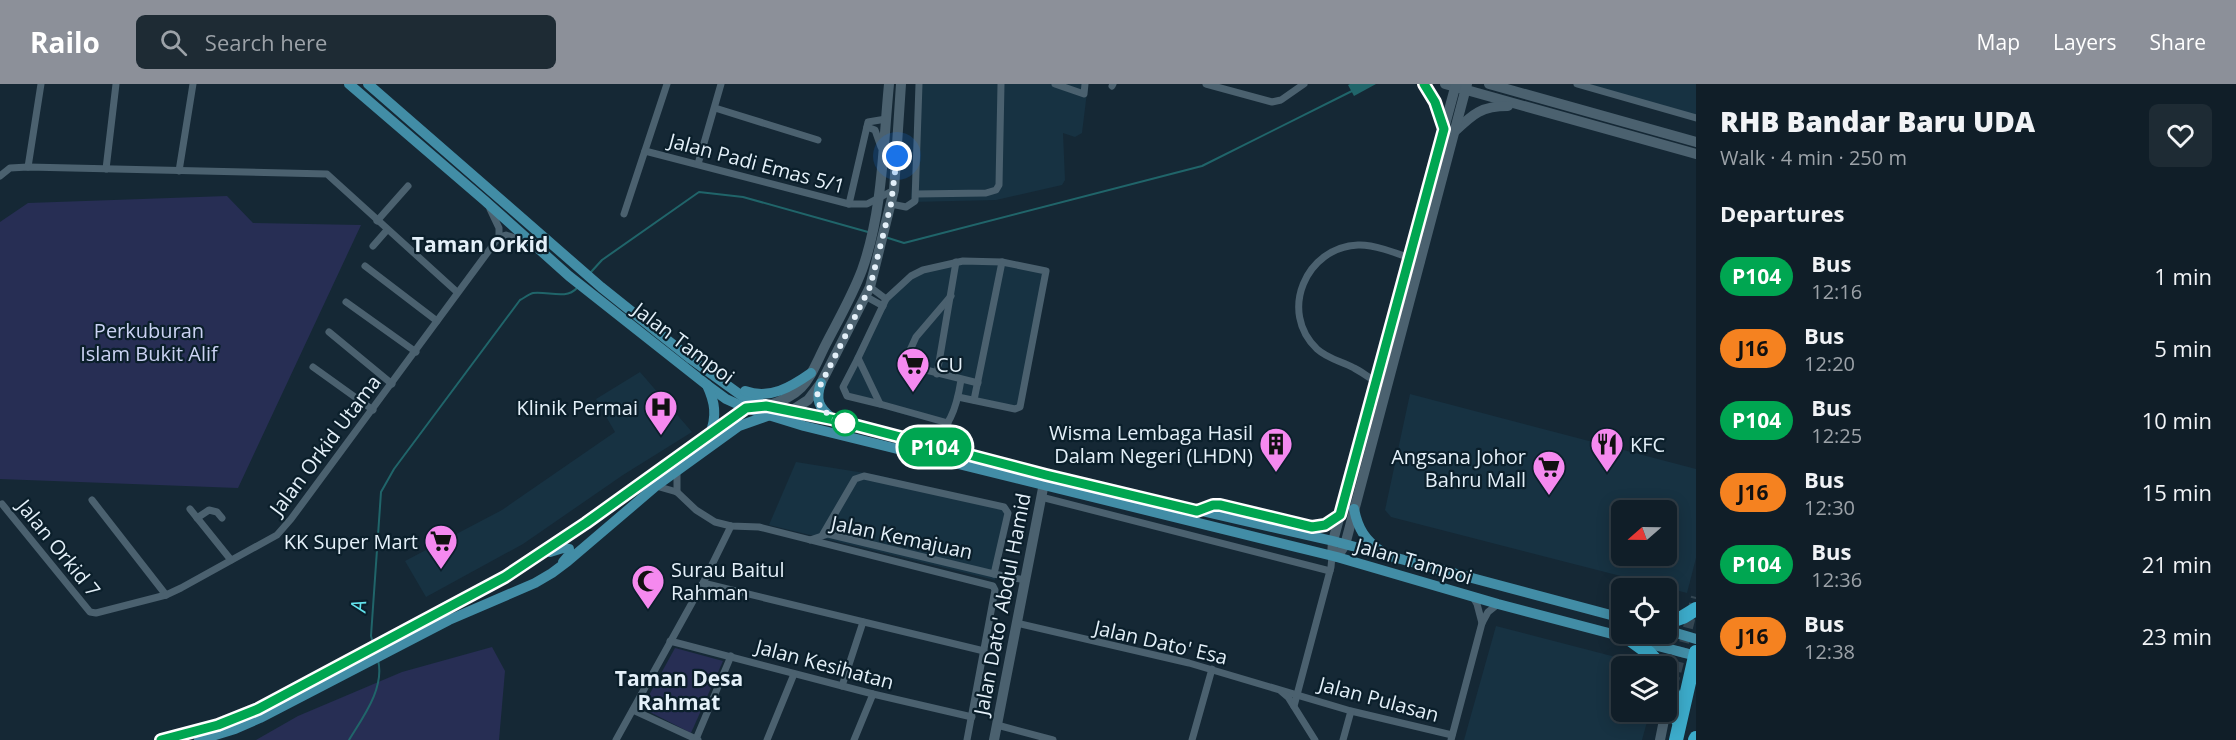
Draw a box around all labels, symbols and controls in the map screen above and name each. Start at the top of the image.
search box [136,15,556,69]
text: Railo [30,23,100,61]
icon: search [157,26,190,59]
text: Search here [205,27,327,57]
text: Map [1977,28,2020,56]
text: Layers [2053,28,2117,56]
text: Share [2150,28,2206,56]
text: RHB Bandar Baru UDA [1720,102,2035,140]
button: heart [2149,104,2212,167]
street label: Jalan Padi Emas 5/1 [664,126,848,200]
your location [882,141,912,171]
text: Walk · 4 min · 250 m [1720,144,1907,171]
text: Departures [1720,198,1844,228]
district label: Taman Orkid [412,230,548,258]
text: Bus [1811,248,1851,278]
text: 1 min [2154,261,2212,291]
text: P104 [1732,262,1781,290]
text: 12:16 [1811,278,1862,305]
street label: Jalan Tampoi [626,295,740,390]
park label: Perkuburan Islam Bukit Alif [80,317,219,367]
text: Bus [1804,320,1844,350]
text: 5 min [2154,333,2212,363]
text: J16 [1738,334,1768,362]
supermarket icon: CU [895,346,931,393]
text: 12:20 [1804,350,1855,377]
place label: CU [936,351,963,378]
street label: Jalan Orkid Utama [262,369,387,522]
hospital icon: Klinik Permai [643,389,679,436]
text: Bus [1811,392,1851,422]
place label: Klinik Permai [517,394,638,421]
text: 10 min [2142,405,2212,435]
text: P104 [1732,406,1781,434]
unlabelled marker [832,410,858,436]
place label: Wisma Lembaga Hasil Dalam Negeri (LHDN) [1049,419,1253,469]
text: 12:25 [1811,422,1862,449]
building icon: Wisma Lembaga Hasil Dalam Negeri (LHDN) [1258,426,1294,473]
restaurant icon: KFC [1589,426,1625,473]
line badge: P104 [893,428,977,466]
place label: KFC [1630,431,1665,458]
text: P104 [910,433,960,461]
place label: Angsana Johor Bahru Mall [1391,443,1526,493]
supermarket icon: Angsana Johor Bahru Mall [1531,449,1567,496]
text: Bus [1804,464,1844,494]
text: 15 min [2142,477,2212,507]
text: J16 [1738,478,1768,506]
street label: Jalan Dato' Abdul Hamid [967,491,1037,719]
street label: Jalan Orkid 7 [10,492,107,602]
text: 12:30 [1804,494,1855,521]
north arrow [1611,500,1677,566]
map controls [1611,500,1677,722]
street label: Jalan Kemajuan [827,508,975,565]
supermarket icon: KK Super Mart [423,523,459,570]
place label: KK Super Mart [284,528,418,555]
street label: Jalan Tampoi [1351,531,1475,591]
text: Bus [1811,536,1851,566]
text: 21 min [2142,549,2212,579]
text: P104 [1732,550,1781,578]
place label: Surau Baitul Rahman [671,556,785,606]
mosque icon: Surau Baitul Rahman [630,563,666,610]
text: 12:36 [1811,566,1862,593]
button: locate [1611,578,1677,644]
water label: A [343,599,372,615]
text: Bus [1804,608,1844,638]
street label: Jalan Dato' Esa [1090,613,1230,670]
text: 23 min [2142,621,2212,651]
text: J16 [1738,622,1768,650]
street label: Jalan Kesihatan [751,632,897,695]
text: 12:38 [1804,638,1855,665]
button: layers [1611,656,1677,722]
district label: Taman Desa Rahmat [615,664,743,716]
street label: Jalan Pulasan [1314,669,1442,728]

